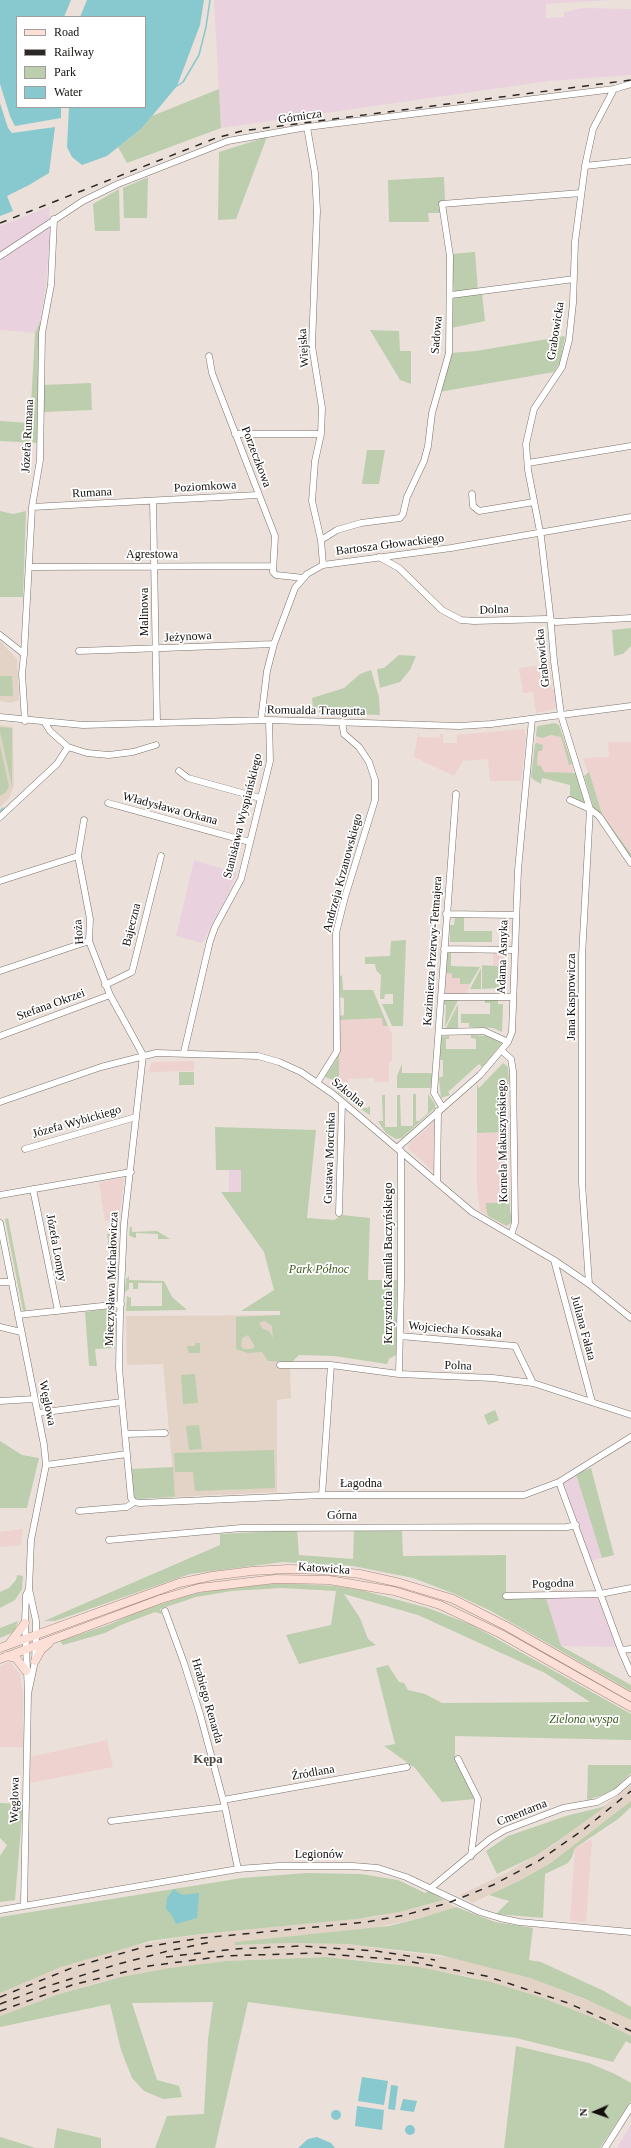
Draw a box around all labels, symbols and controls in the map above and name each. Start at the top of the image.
legend [16,16,146,108]
text: Road [54,25,79,39]
text: Railway [54,45,94,59]
text: Park [54,65,76,79]
text: Water [54,85,82,99]
street label: Górnicza [277,107,323,127]
street label: Grabowicka [544,301,568,361]
street label: Sadowa [428,315,446,355]
street label: Wiejska [295,328,313,368]
street label: Józefa Rumana [19,399,37,473]
street label: Porzeczkowa [238,425,274,489]
street label: Poziomkowa [173,478,237,496]
street label: Rumana [72,485,112,501]
street label: Bartosza Głowackiego [335,531,445,559]
street label: Agrestowa [126,548,178,562]
street label: Malinowa [138,588,152,636]
street label: Dolna [479,602,509,618]
street label: Grabowicka [533,628,553,688]
street label: Jeżynowa [164,629,212,645]
street label: Romualda Traugutta [267,703,365,719]
street label: Stanisława Wyspiańskiego [220,752,266,880]
street label: Władysława Orkana [121,789,219,829]
street label: Andrzeja Krzanowskiego [320,812,366,934]
street label: Kazimierza Przerwy-Tetmajera [421,876,445,1026]
street label: Bajeczna [120,902,144,948]
street label: Hoża [71,919,87,945]
street label: Adama Asnyka [495,920,511,994]
street label: Jana Kasprowicza [565,954,579,1040]
street label: Stefana Okrzei [15,986,87,1024]
street label: Szkolna [328,1075,368,1111]
street label: Kornela Makuszyńskiego [495,1079,511,1203]
street label: Józefa Wybickiego [31,1102,123,1142]
street label: Gustawa Morcinka [321,1112,339,1204]
street label: Krzysztofa Kamila Baczyńskiego [382,1182,396,1344]
street label: Mieczysława Michałowicza [102,1212,122,1346]
street label: Józefa Lompy [42,1213,70,1283]
park label: Park Północ [289,1263,349,1277]
street label: Juliana Fałata [567,1294,599,1362]
street label: Wojciecha Kossaka [408,1319,502,1341]
street label: Polna [444,1358,472,1374]
street label: Węglowa [35,1379,59,1427]
street label: Łagodna [340,1477,382,1491]
street label: Górna [327,1509,357,1523]
street label: Katowicka [298,1560,350,1578]
street label: Pogodna [532,1576,574,1592]
street label: Hrabiego Renarda [188,1657,226,1745]
park label: Zielona wyspa [549,1713,619,1727]
district label: Kępa [193,1752,223,1768]
street label: Źródlana [290,1762,336,1784]
street label: Węglowa [7,1777,23,1823]
street label: Cmentarna [495,1796,549,1830]
street label: Legionów [295,1848,343,1862]
north arrow [575,2092,615,2132]
text: N [577,2108,589,2117]

